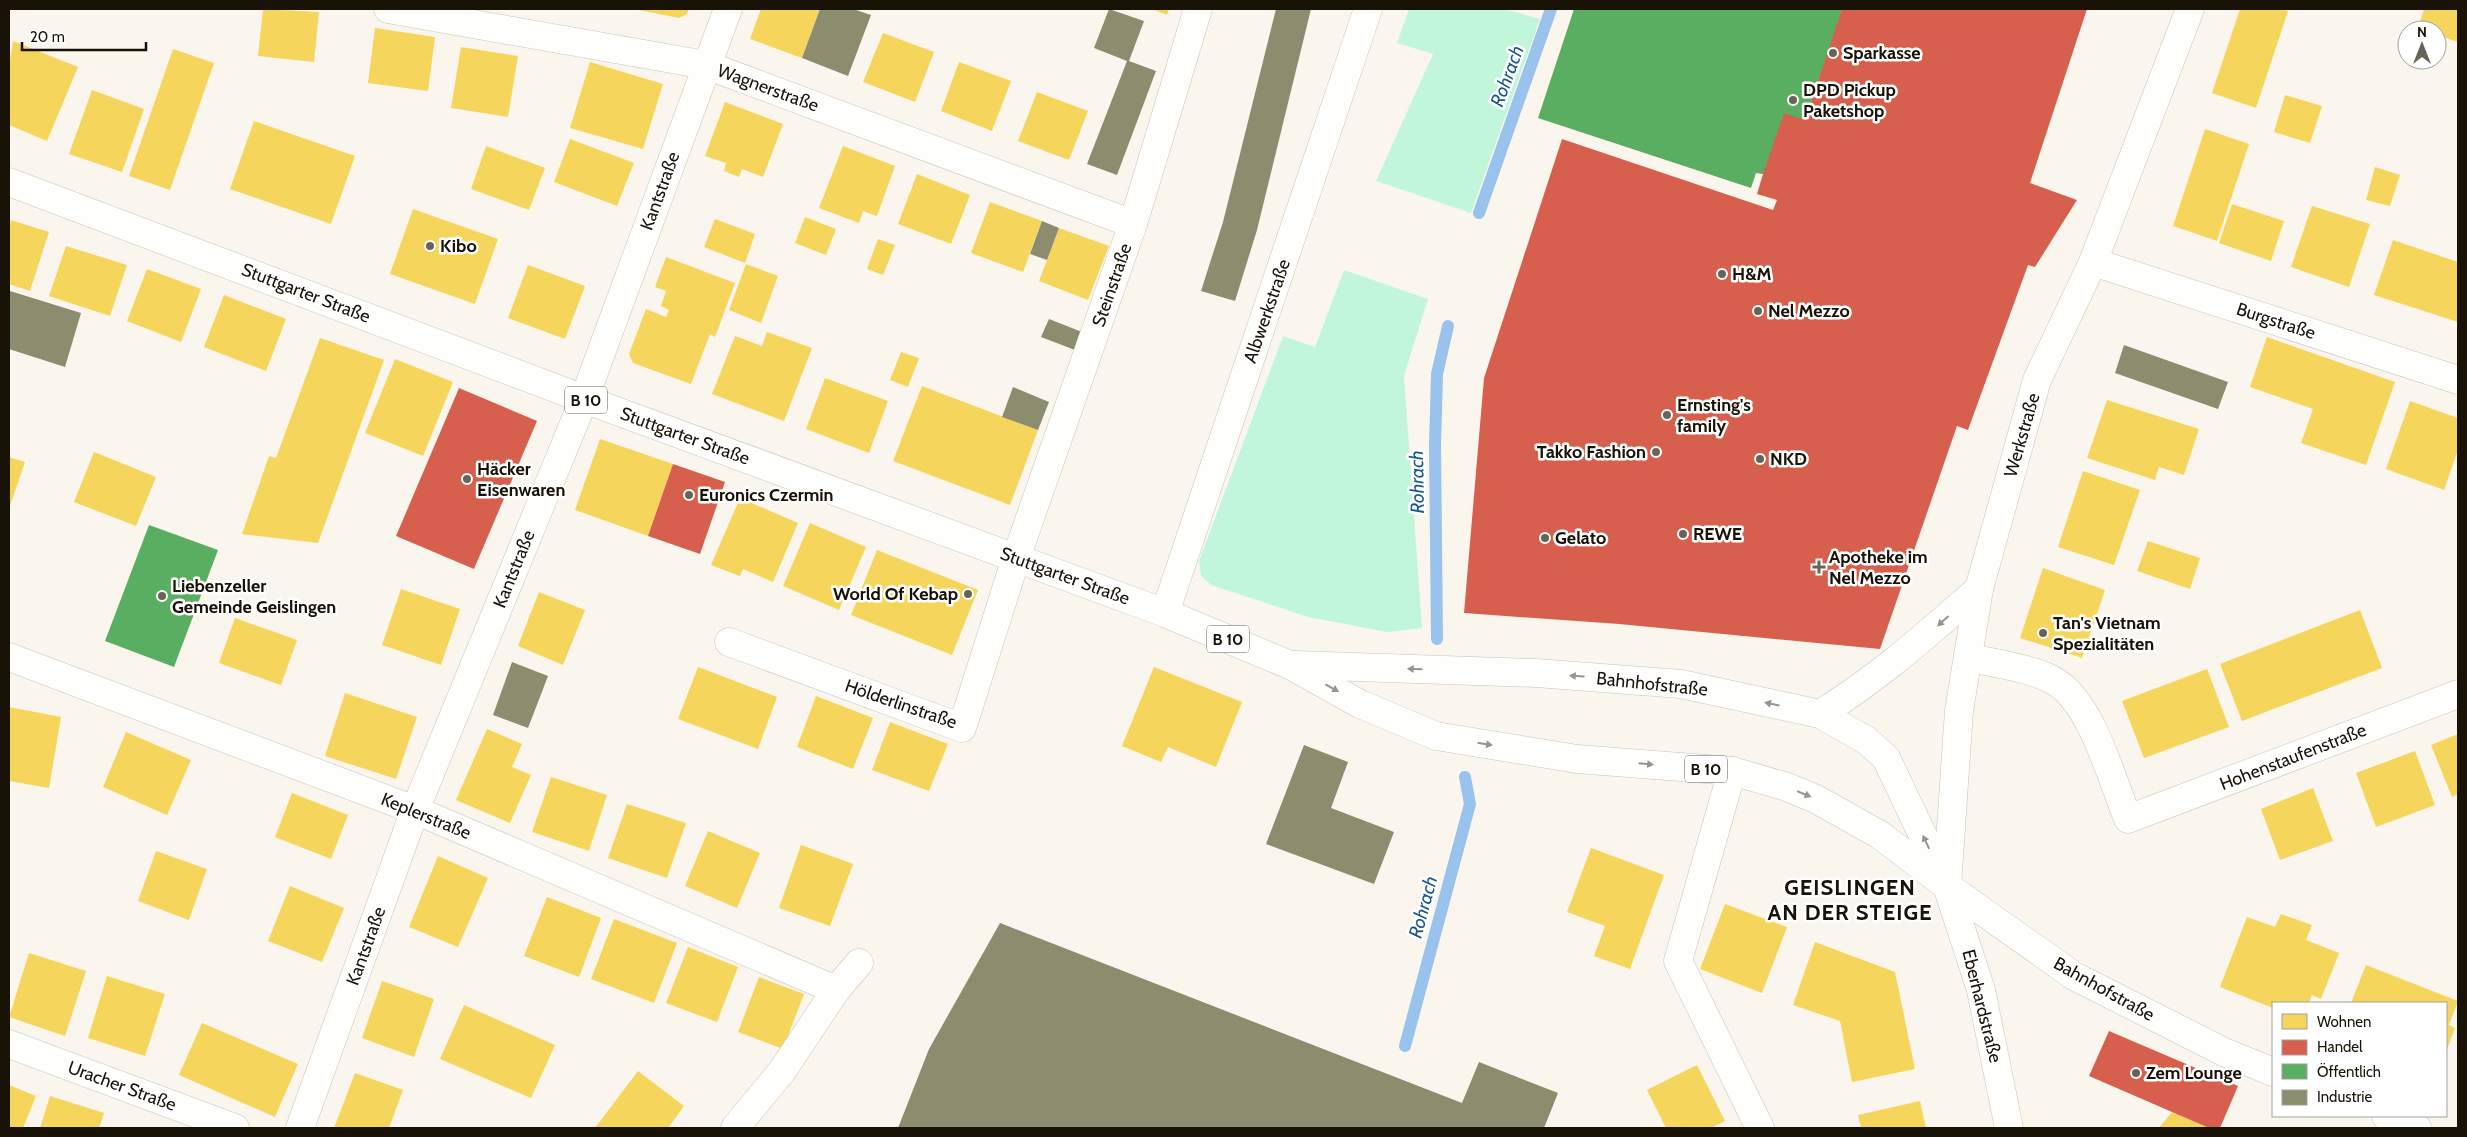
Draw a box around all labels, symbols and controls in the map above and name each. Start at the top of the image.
scale bar [22,20,146,52]
north arrow [2397,20,2447,70]
text: N [2417,23,2427,41]
text: 20 m [30,28,65,46]
water label: Rohrach [1485,42,1529,110]
place label: Sparkasse [1843,42,1921,64]
marker: Sparkasse [1827,47,1839,59]
street label: Wagnerstraße [714,60,822,116]
place label: DPD Pickup Paketshop [1803,79,1896,122]
marker: DPD Pickup Paketshop [1787,94,1799,106]
street label: Kantstraße [636,149,684,233]
place label: Kibo [440,235,477,257]
marker: Kibo [424,240,436,252]
street label: Steinstraße [1088,240,1136,330]
street label: Albwerkstraße [1239,256,1295,366]
street label: Stuttgarter Straße [239,258,373,328]
place label: H&M [1732,263,1771,285]
marker: H&M [1716,268,1728,280]
street label: Burgstraße [2234,298,2318,344]
place label: Nel Mezzo [1768,300,1850,322]
marker: Nel Mezzo [1752,305,1764,317]
road number: B 10 [565,386,607,414]
street label: Werkstraße [2000,390,2044,480]
place label: Ernsting's family [1677,394,1751,437]
street label: Stuttgarter Straße [617,402,753,470]
marker: Ernsting's family [1661,409,1673,421]
place label: Takko Fashion [1537,441,1646,463]
marker: Takko Fashion [1650,446,1662,458]
place label: NKD [1770,448,1807,470]
water label: Rohrach [1405,450,1429,514]
marker: NKD [1754,453,1766,465]
place label: Häcker Eisenwaren [477,458,565,501]
marker: Häcker Eisenwaren [461,473,473,485]
place label: Euronics Czermin [699,484,834,506]
marker: Euronics Czermin [683,489,695,501]
place label: REWE [1693,523,1742,545]
street label: Kantstraße [488,527,540,611]
place label: Gelato [1555,527,1606,549]
marker: REWE [1677,528,1689,540]
marker: Gelato [1539,532,1551,544]
street label: Stuttgarter Straße [997,542,1133,610]
place label: Apotheke im Nel Mezzo [1829,546,1928,589]
marker: Apotheke im Nel Mezzo [1813,561,1825,573]
place label: Liebenzeller Gemeinde Geislingen [172,575,336,618]
place label: World Of Kebap [833,583,958,605]
marker: World Of Kebap [962,588,974,600]
marker: Liebenzeller Gemeinde Geislingen [156,590,168,602]
place label: Tan's Vietnam Spezialitäten [2053,612,2161,655]
one-way arrow [1937,615,1949,627]
road number: B 10 [1207,626,1249,652]
marker: Tan's Vietnam Spezialitäten [2037,627,2049,639]
one-way arrow [1406,665,1422,673]
street label: Bahnhofstraße [1595,667,1709,701]
one-way arrow [1569,672,1585,680]
street label: Hölderlinstraße [842,675,960,733]
one-way arrow [1325,684,1340,692]
one-way arrow [1764,699,1780,707]
street label: Hohenstaufenstraße [2217,719,2369,795]
one-way arrow [1477,740,1493,748]
road number: B 10 [1685,756,1727,782]
one-way arrow [1638,761,1654,769]
street label: Keplerstraße [378,788,474,844]
one-way arrow [1797,790,1812,798]
one-way arrow [1922,835,1930,849]
water label: Rohrach [1404,873,1442,941]
district label: GEISLINGEN AN DER STEIGE [1767,874,1933,926]
street label: Kantstraße [342,904,390,988]
street label: Eberhardstraße [1957,947,2007,1065]
street label: Bahnhofstraße [2050,952,2158,1026]
legend [2272,1002,2447,1117]
text: Wohnen [2317,1013,2371,1031]
text: Handel [2317,1038,2363,1056]
street label: Uracher Straße [65,1056,179,1116]
place label: Zem Lounge [2146,1062,2242,1084]
text: Öffentlich [2317,1063,2381,1081]
marker: Zem Lounge [2130,1067,2142,1079]
text: Industrie [2317,1088,2372,1106]

